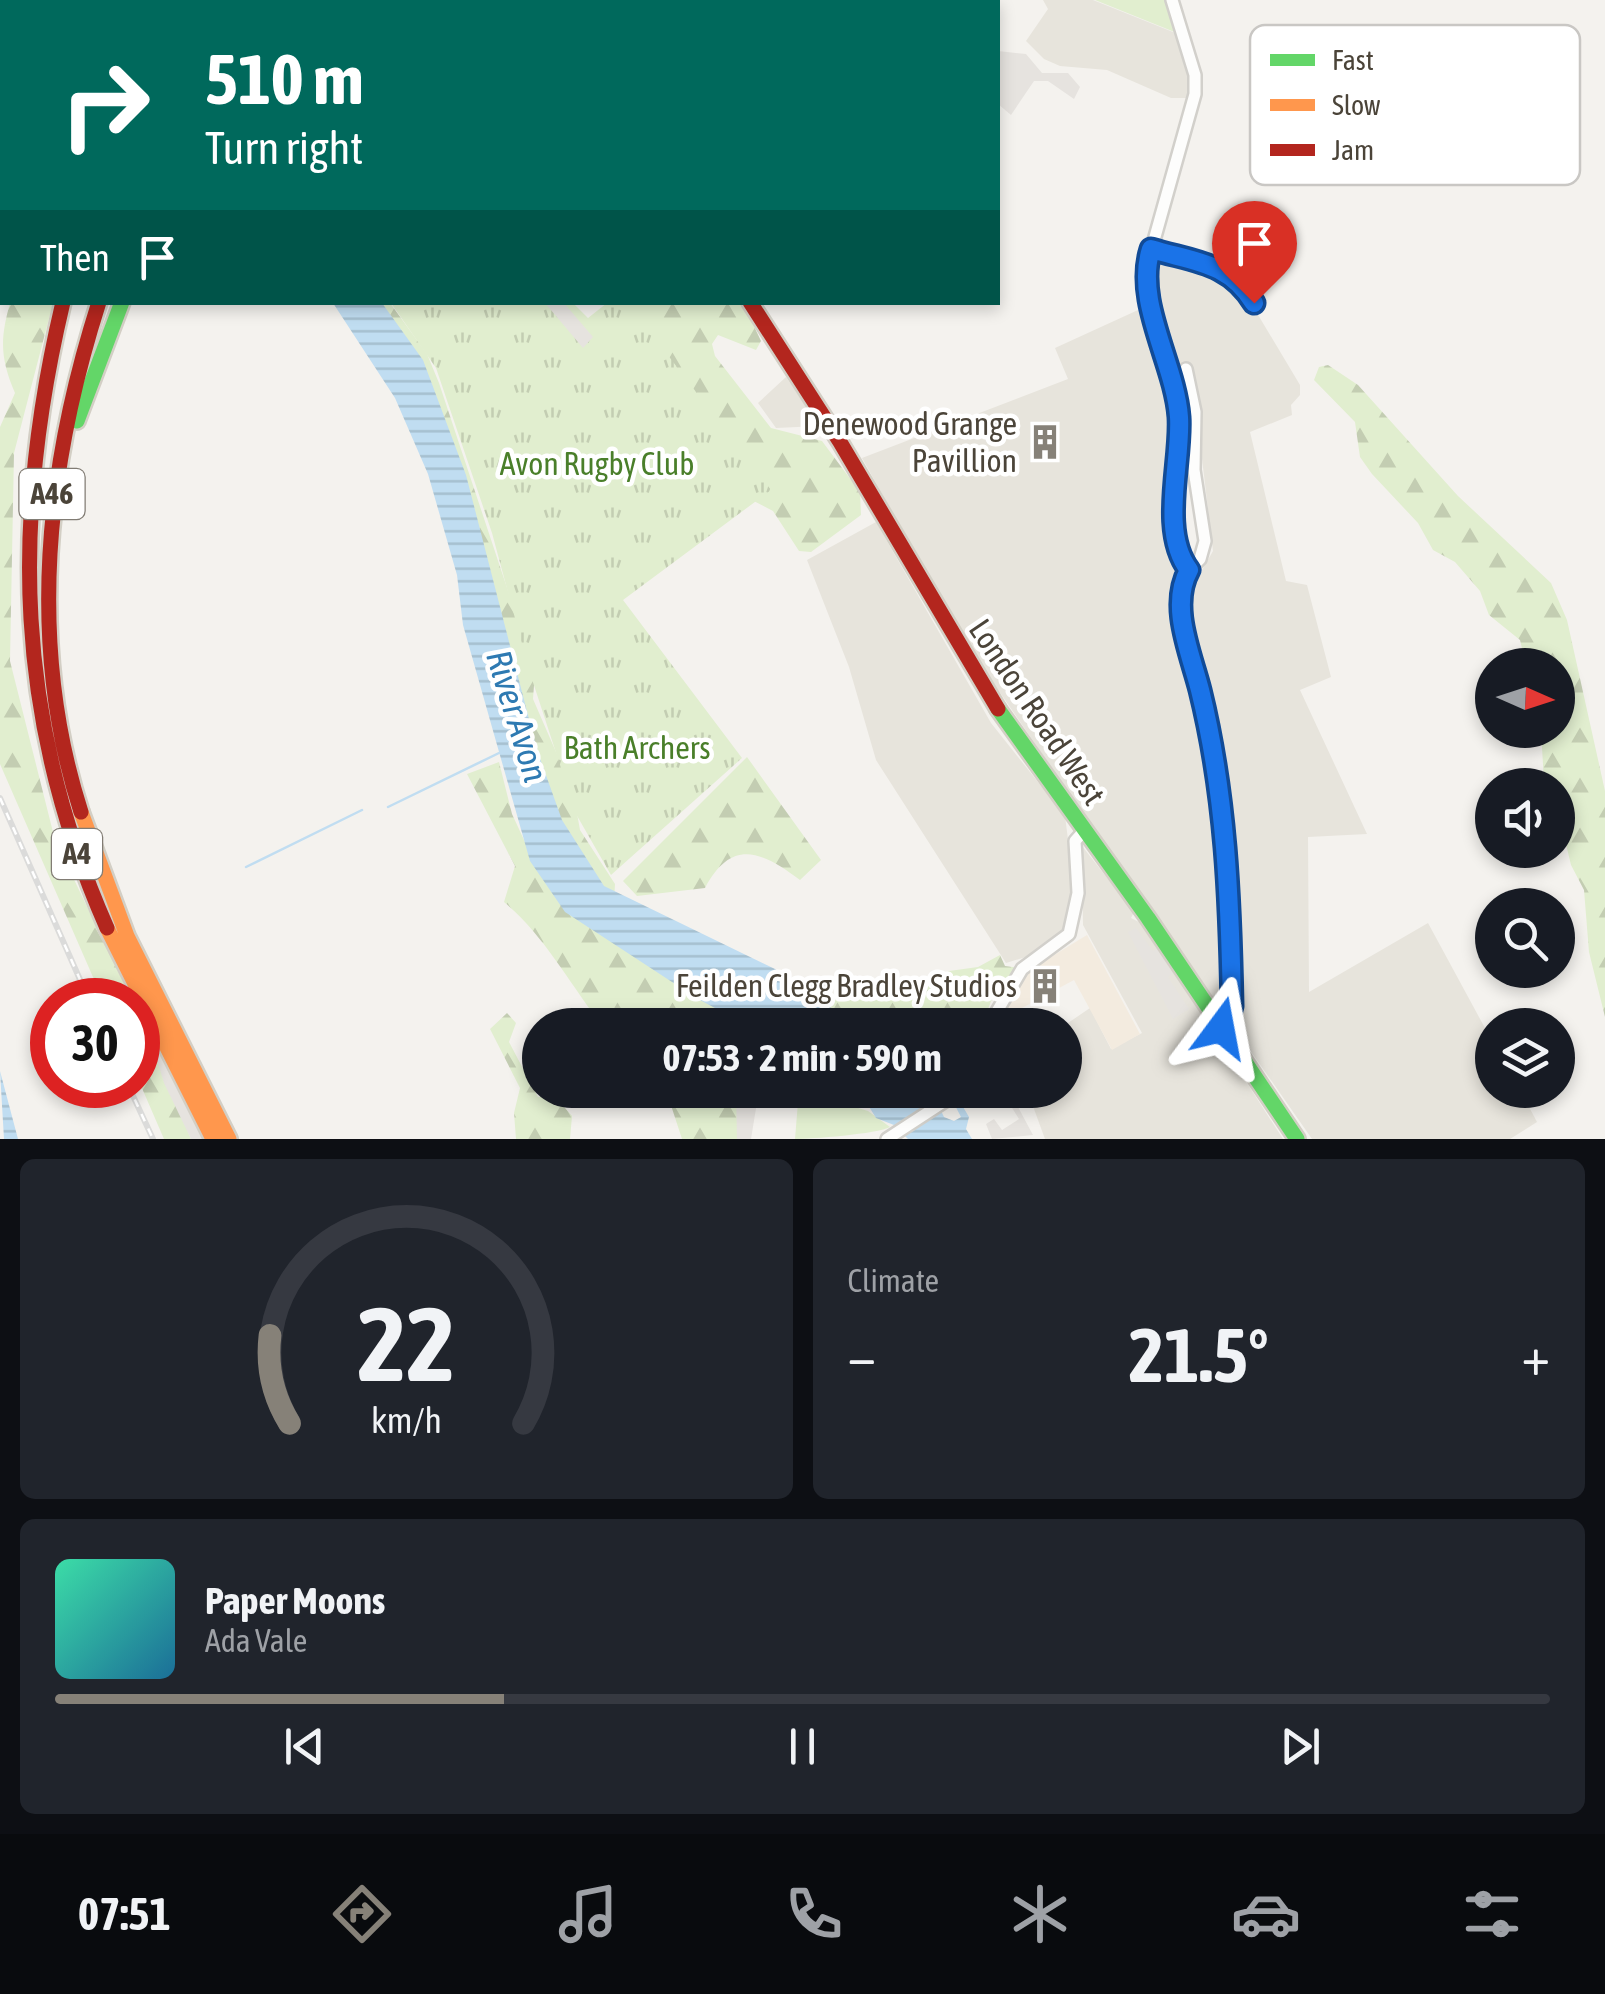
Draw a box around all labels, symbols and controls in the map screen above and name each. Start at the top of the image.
legend [1250,25,1580,185]
text: 510 m [205,39,364,119]
icon: right [40,40,170,170]
text: Fast [1332,44,1374,76]
text: Slow [1332,89,1381,121]
text: Turn right [205,122,363,174]
text: Jam [1332,134,1374,166]
pin [1212,201,1297,304]
icon: arrive [1227,216,1282,271]
icon: arrive [130,230,185,285]
text: Then [40,236,110,279]
place label: Denewood Grange Pavillion [803,405,1017,479]
building icon: Denewood Grange Pavillion [1026,423,1064,461]
park label: Avon Rugby Club [500,445,694,482]
road number: A46 [20,469,84,519]
street label: London Road West [962,612,1113,812]
water label: River Avon [479,645,557,786]
north arrow [1475,648,1575,748]
map controls [1475,648,1575,1108]
park label: Bath Archers [564,729,710,766]
button: sound [1475,768,1575,868]
road number: A4 [52,829,102,879]
button: search [1475,888,1575,988]
place label: Feilden Clegg Bradley Studios [676,967,1017,1004]
building icon: Feilden Clegg Bradley Studios [1026,967,1064,1005]
position arrow [1169,976,1273,1080]
speed limit sign: 30 [30,978,160,1108]
button: layers [1475,1008,1575,1108]
text: 07:53 · 2 min · 590 m [662,1036,942,1079]
text: Climate [848,1262,939,1299]
text: 22 [357,1284,455,1403]
text: 21.5° [1129,1312,1269,1398]
text: − [848,1324,876,1387]
text: + [1521,1324,1550,1387]
text: km/h [371,1400,442,1441]
text: Paper Moons [205,1579,385,1622]
text: Ada Vale [205,1622,307,1659]
icon: previous [277,1719,332,1774]
icon: pause [775,1719,830,1774]
icon: next [1273,1719,1328,1774]
icon: directions [327,1879,397,1949]
icon: music [553,1879,623,1949]
icon: phone [779,1879,849,1949]
icon: climate [1005,1879,1075,1949]
icon: car [1231,1879,1301,1949]
icon: filters [1457,1879,1527,1949]
text: 07:51 [78,1888,171,1940]

